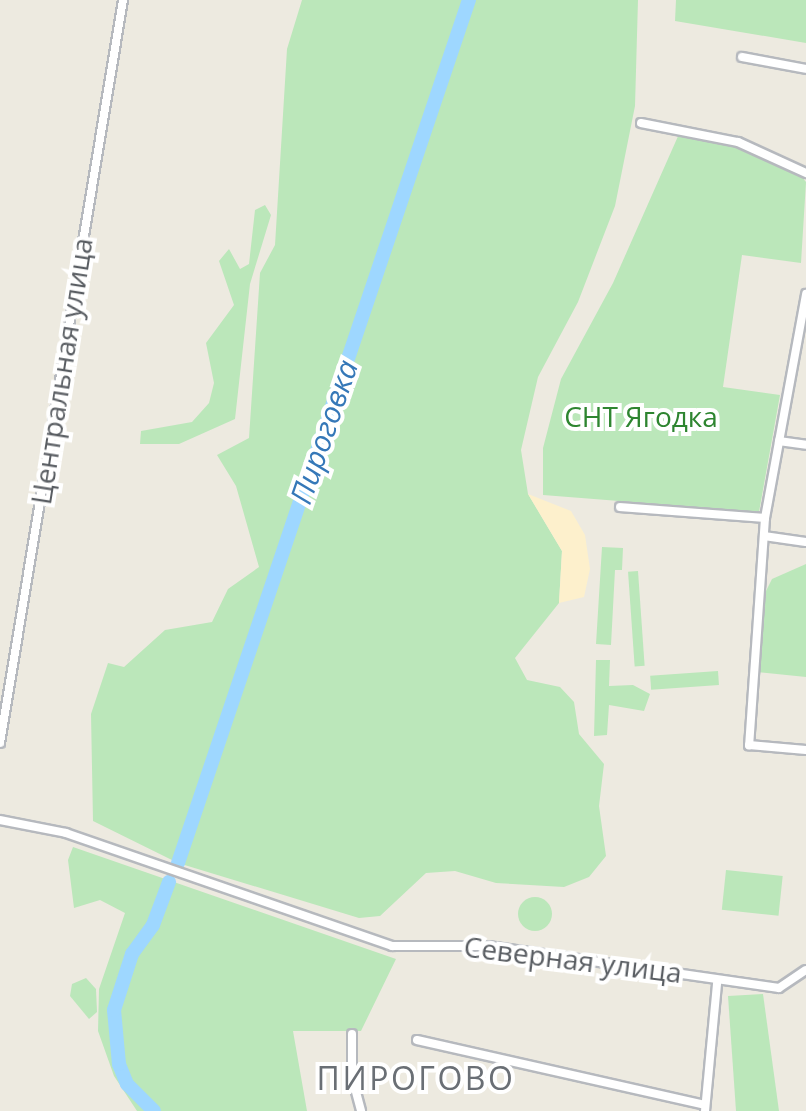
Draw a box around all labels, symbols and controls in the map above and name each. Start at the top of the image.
street label: Центральная улица [23,235,99,507]
water label: Пироговка [283,355,365,509]
park label: СНТ Ягодка [564,399,718,433]
street label: Северная улица [462,929,684,989]
district label: ПИРОГОВО [317,1059,515,1097]

